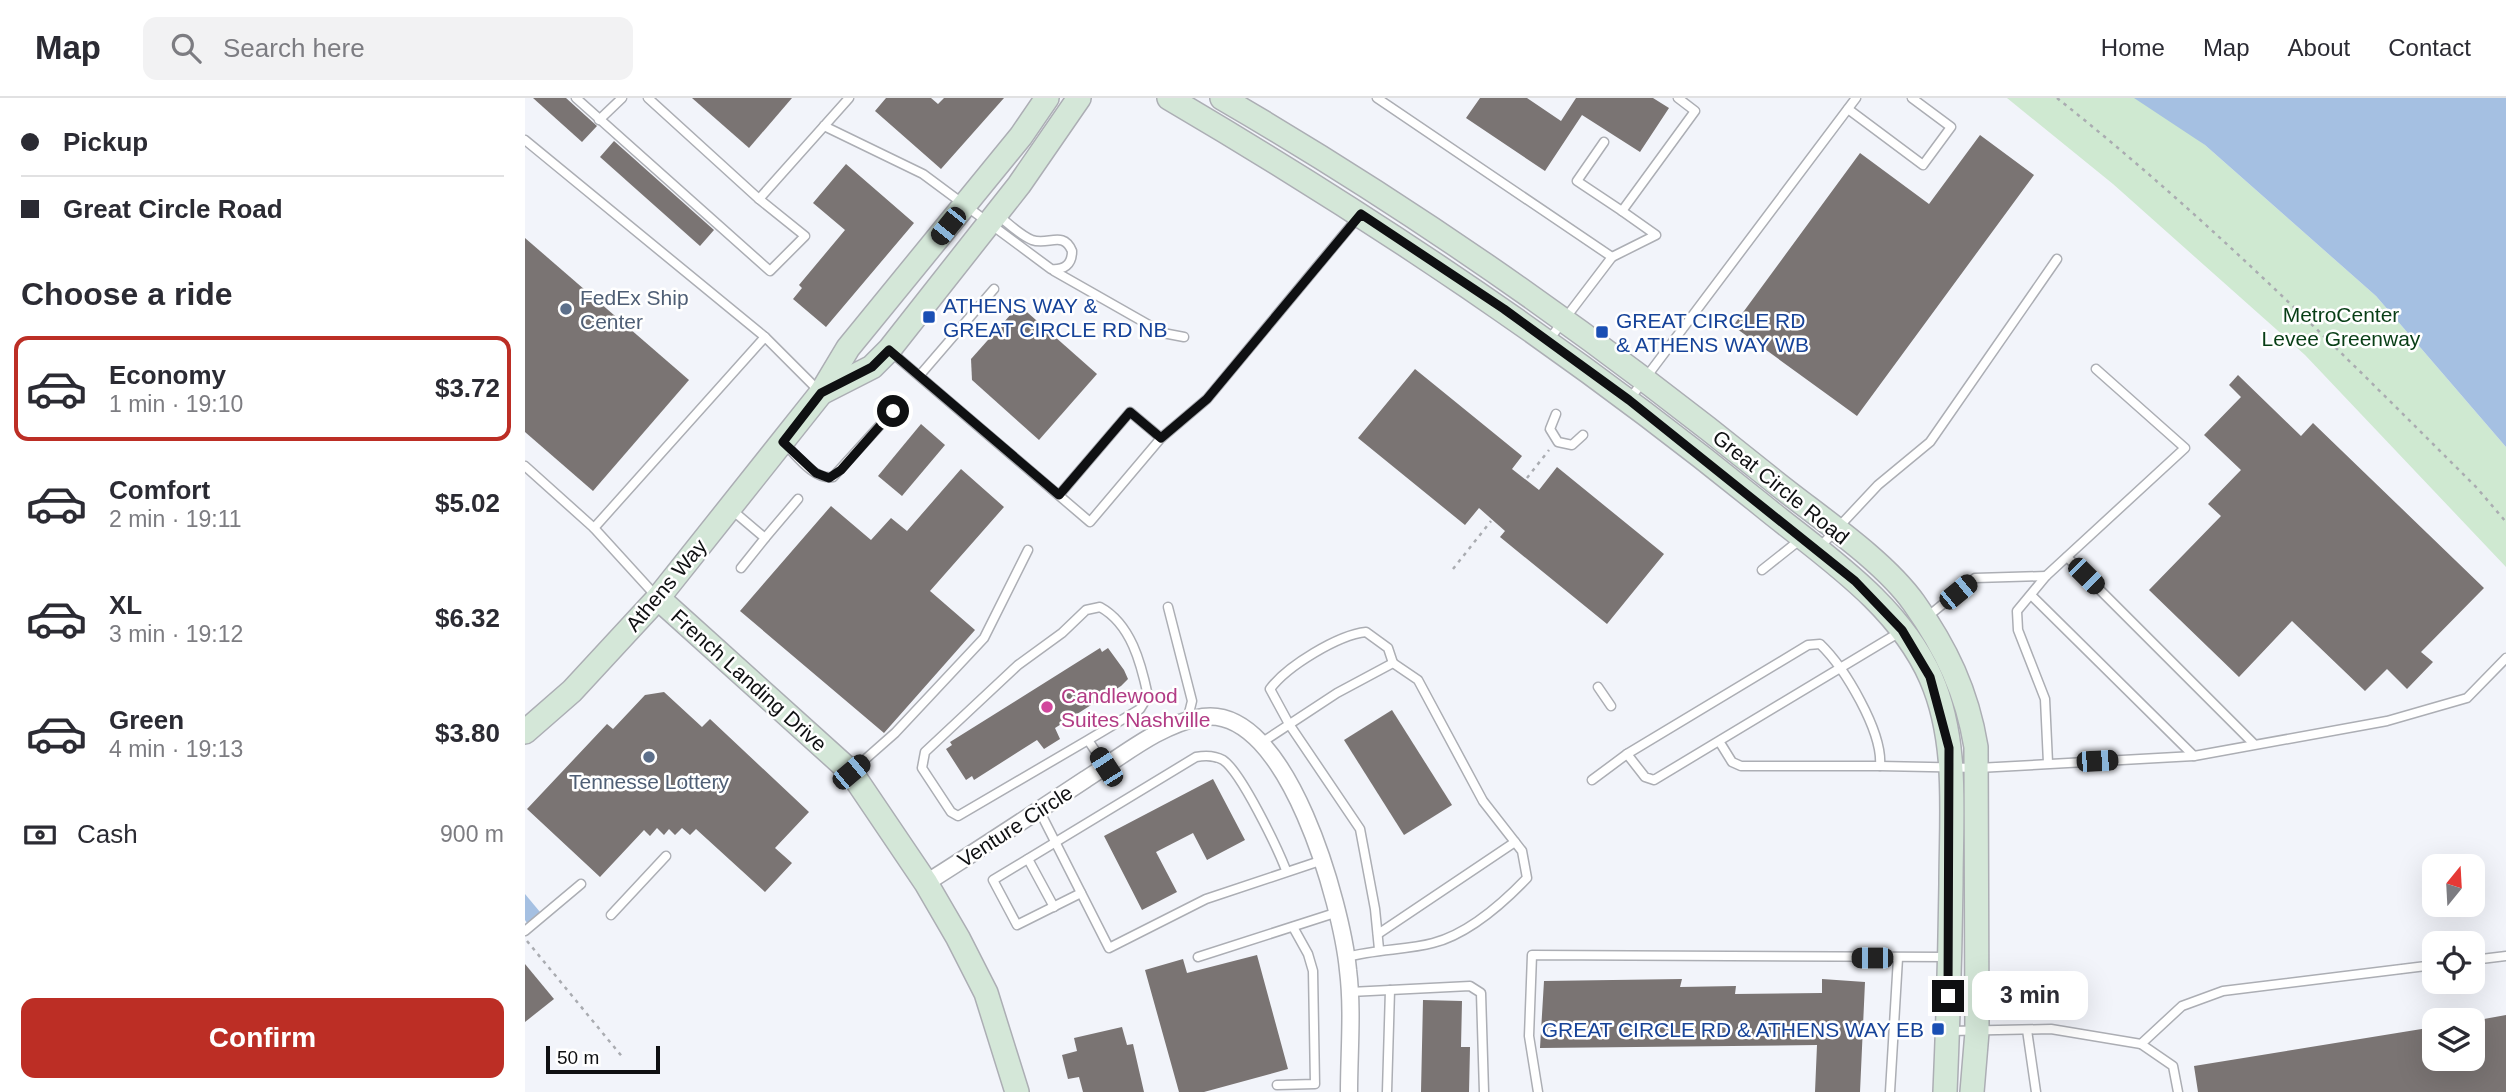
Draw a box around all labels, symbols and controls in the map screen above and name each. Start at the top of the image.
search box [143,17,633,80]
text: Map [35,29,101,66]
icon: search [167,29,205,67]
text: Search here [223,33,365,63]
text: Home [2101,34,2165,61]
text: Map [2203,34,2250,61]
text: About [2288,34,2350,61]
text: Contact [2388,34,2471,61]
text: Pickup [63,127,148,157]
text: Great Circle Road [63,194,283,224]
car [927,203,970,249]
text: Choose a ride [21,276,233,312]
place label: FedEx Ship Center [580,286,689,333]
place label: ATHENS WAY & GREAT CIRCLE RD NB [943,294,1167,341]
marker: FedEx Ship Center [558,301,574,317]
park label: MetroCenter Levee Greenway [2262,303,2421,350]
marker: ATHENS WAY & GREAT CIRCLE RD NB [921,309,937,325]
place label: GREAT CIRCLE RD & ATHENS WAY WB [1616,309,1809,356]
marker: GREAT CIRCLE RD & ATHENS WAY WB [1594,324,1610,340]
icon: car [25,357,88,420]
text: Economy [109,360,226,390]
text: $3.72 [435,373,500,403]
text: 1 min · 19:10 [109,391,243,417]
route start [877,395,909,427]
street label: Great Circle Road [1708,425,1854,549]
icon: car [25,472,88,535]
text: Comfort [109,475,210,505]
text: $5.02 [435,488,500,518]
text: 2 min · 19:11 [109,506,242,532]
street label: Athens Way [621,534,711,635]
car [2064,554,2109,598]
car [1936,571,1981,613]
icon: car [25,587,88,650]
text: XL [109,590,142,620]
text: $6.32 [435,603,500,633]
street label: French Landing Drive [667,604,831,756]
text: 3 min · 19:12 [109,621,243,647]
place label: Candlewood Suites Nashville [1061,684,1210,731]
marker: Candlewood Suites Nashville [1039,699,1055,715]
icon: car [25,702,88,765]
text: Green [109,705,184,735]
text: $3.80 [435,718,500,748]
text: 4 min · 19:13 [109,736,243,762]
car [1086,744,1127,790]
marker: Tennesse Lottery [641,749,657,765]
car [2076,749,2119,773]
car [829,750,874,794]
place label: Tennesse Lottery [569,770,729,793]
street label: Venture Circle [953,780,1077,872]
icon: cash [21,816,59,854]
text: Cash [77,819,138,849]
text: 900 m [440,821,504,847]
north arrow [2422,854,2485,917]
map controls [2422,854,2485,1071]
button: locate [2422,931,2485,994]
car [1852,948,1894,969]
callout: 3 min [1973,972,2088,1020]
route end [1932,980,1964,1012]
text: 3 min [2000,982,2060,1008]
button: Confirm [21,998,504,1078]
button: layers [2422,1008,2485,1071]
place label: GREAT CIRCLE RD & ATHENS WAY EB [1542,1018,1924,1041]
marker: GREAT CIRCLE RD & ATHENS WAY EB [1930,1021,1946,1037]
scale bar [546,1043,660,1075]
text: 50 m [557,1047,599,1068]

